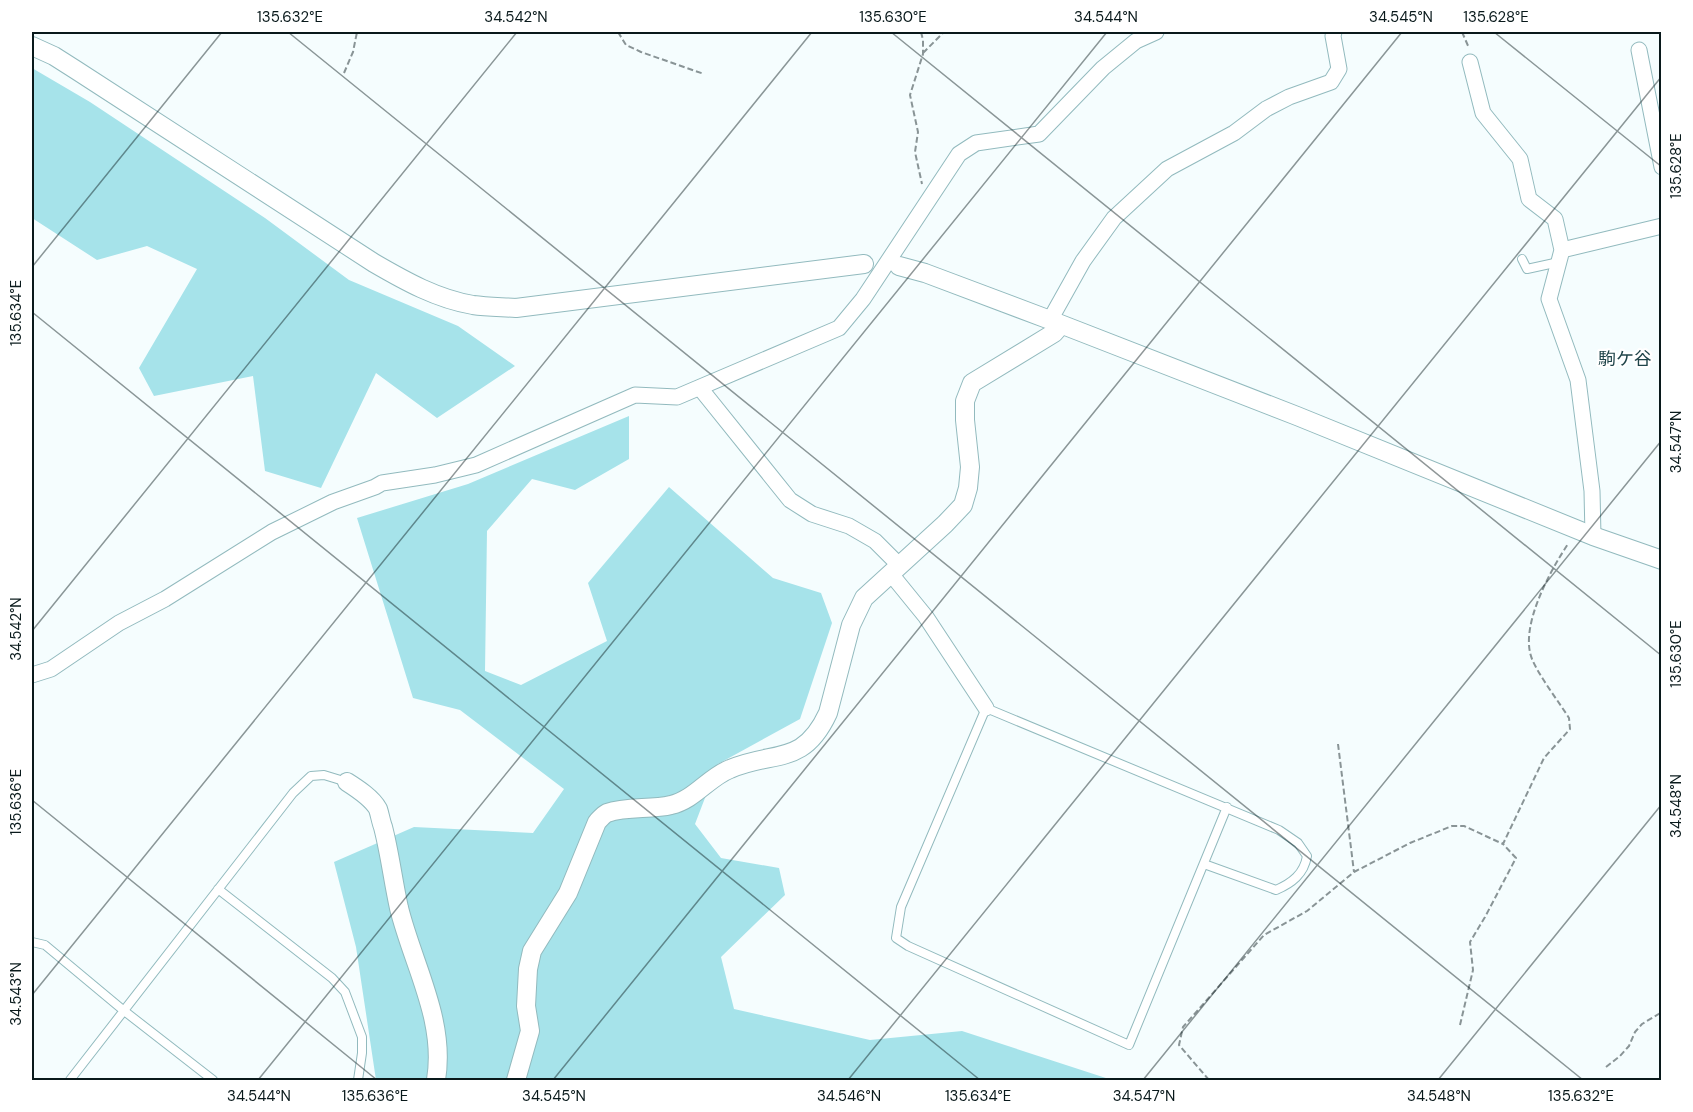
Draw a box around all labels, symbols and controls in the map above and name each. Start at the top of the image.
text: 135.632°E [257,7,323,27]
text: 34.542°N [484,7,548,27]
text: 135.630°E [859,7,927,27]
text: 34.544°N [1074,7,1138,27]
text: 34.545°N [1369,7,1433,27]
text: 135.628°E [1463,7,1529,27]
text: 135.628°E [1666,133,1686,199]
text: 135.634°E [6,280,26,346]
district label: 駒ケ谷 [1598,347,1652,371]
text: 34.547°N [1666,411,1686,473]
text: 34.542°N [6,597,26,661]
text: 135.630°E [1666,620,1686,688]
text: 135.636°E [6,769,26,835]
text: 34.548°N [1666,774,1686,838]
text: 34.543°N [6,962,26,1026]
text: 34.544°N [227,1086,291,1106]
text: 135.636°E [342,1086,408,1106]
text: 34.545°N [522,1086,586,1106]
text: 34.546°N [817,1086,881,1106]
text: 135.634°E [945,1086,1011,1106]
text: 34.547°N [1113,1086,1175,1106]
text: 34.548°N [1407,1086,1471,1106]
text: 135.632°E [1548,1086,1614,1106]

